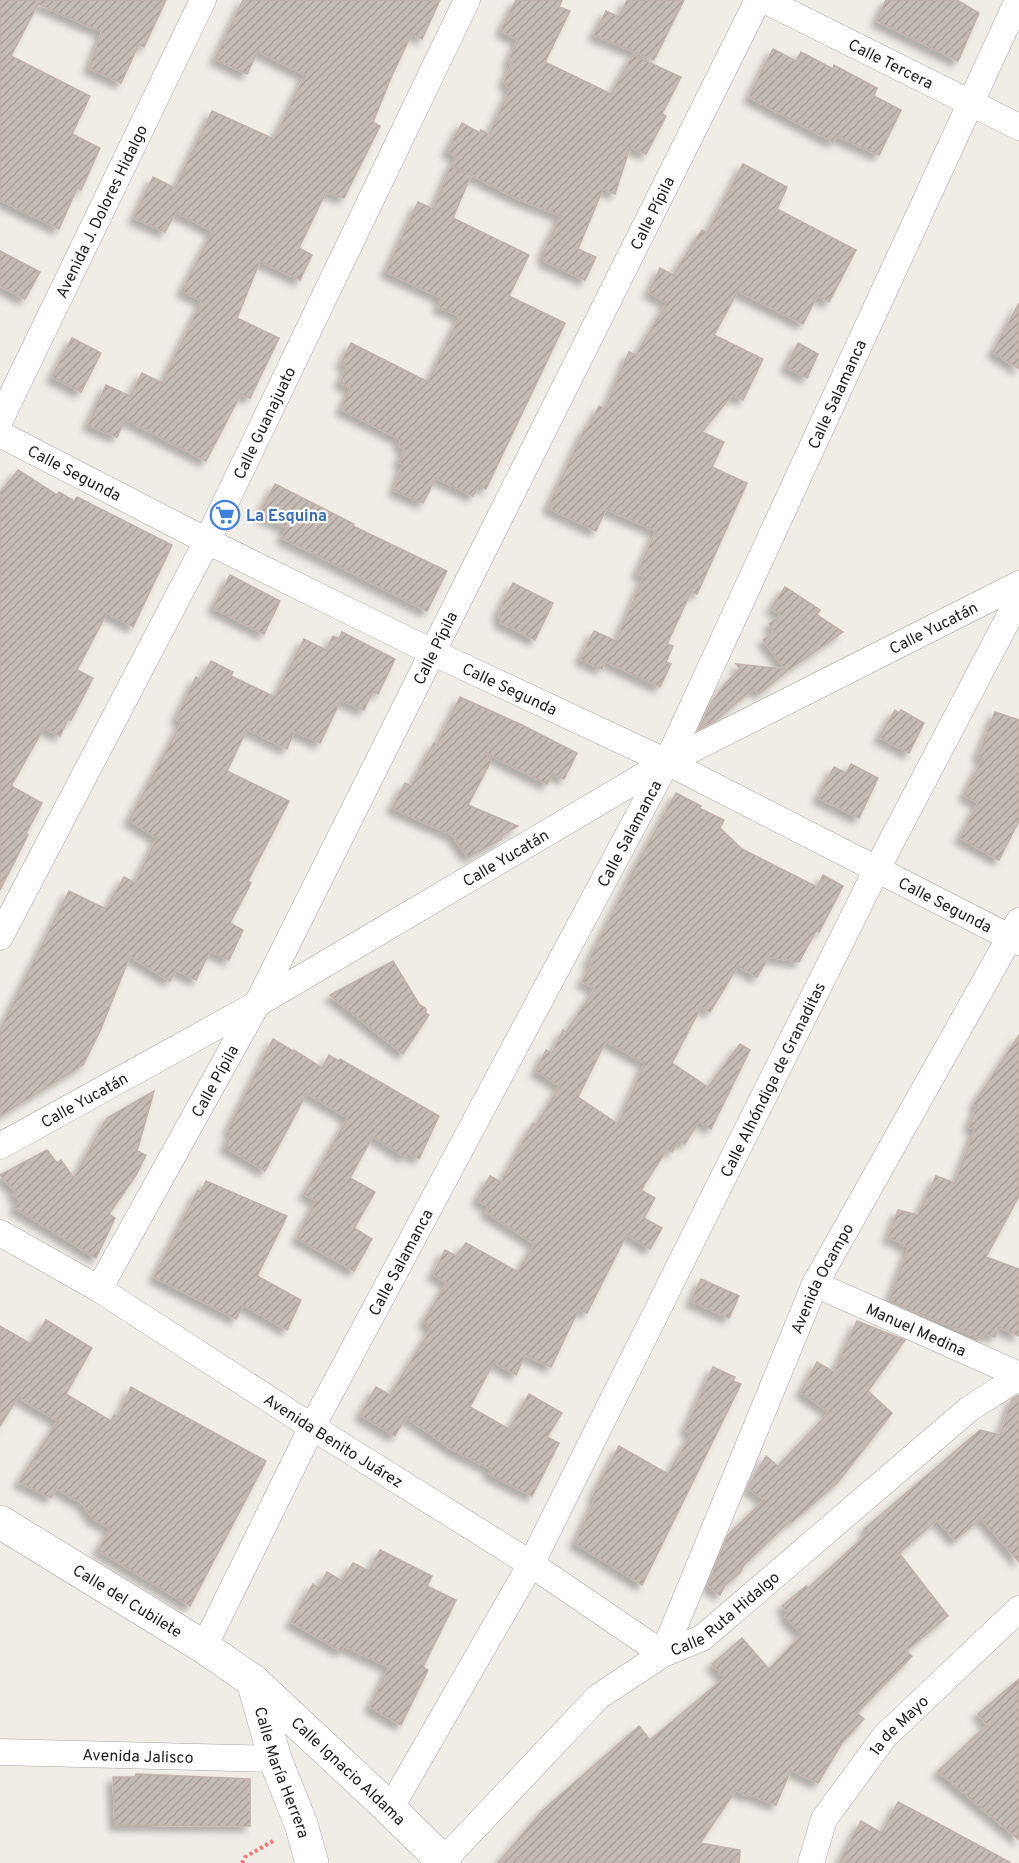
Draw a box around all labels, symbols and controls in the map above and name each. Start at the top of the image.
street label: Calle Tercera [844,35,936,95]
street label: Avenida J. Dolores Hidalgo [52,122,153,302]
street label: Calle Pípila [627,174,680,254]
street label: Calle Salamanca [804,337,872,453]
street label: Calle Guanajuato [230,364,301,483]
street label: Calle Segunda [24,442,124,507]
supermarket icon: La Esquina [209,499,241,531]
place label: La Esquina [246,507,327,527]
street label: Calle Yucatán [886,598,982,660]
street label: Calle Pípila [410,609,463,689]
street label: Calle Segunda [458,660,560,721]
street label: Calle Salamanca [594,777,667,891]
street label: Calle Yucatán [460,826,553,892]
street label: Calle Segunda [894,874,995,938]
street label: Calle Alhóndiga de Granaditas [717,979,831,1181]
street label: Calle Pípila [188,1042,244,1121]
street label: Calle Yucatán [38,1069,132,1133]
street label: Calle Salamanca [365,1206,438,1320]
street label: Avenida Ocampo [788,1220,859,1337]
street label: Manuel Medina [862,1300,969,1362]
street label: Avenida Benito Juárez [259,1390,406,1493]
street label: Calle del Cubilete [68,1561,185,1643]
street label: Calle Ruta Hidalgo [668,1568,784,1662]
street label: 1a de Mayo [866,1692,934,1760]
street label: Calle María Herrera [249,1705,313,1841]
street label: Calle Ignacio Aldama [286,1713,409,1831]
street label: Avenida Jalisco [82,1746,194,1769]

